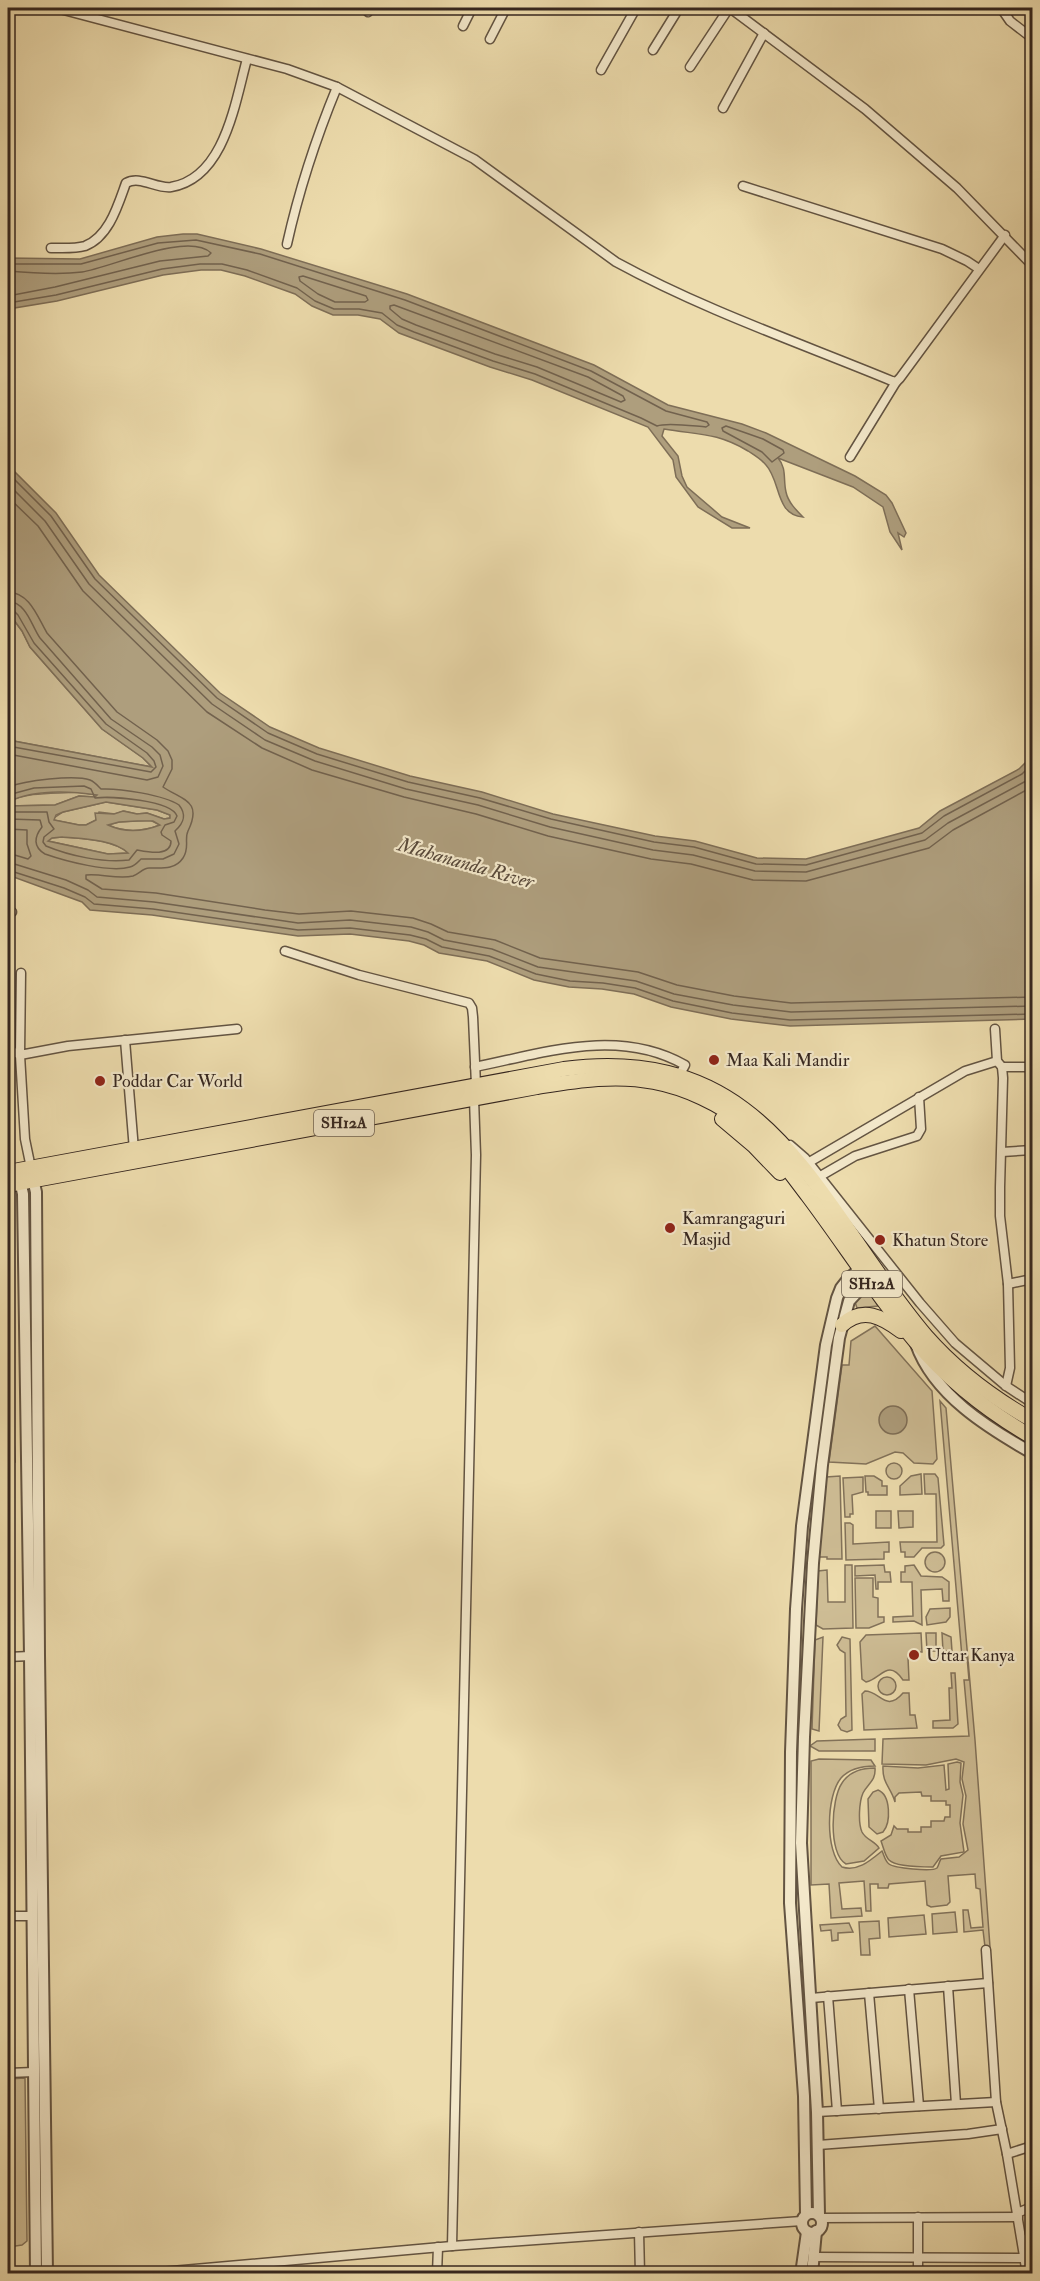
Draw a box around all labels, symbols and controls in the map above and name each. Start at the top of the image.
water label: Mahananda River [394,831,538,895]
place label: Maa Kali Mandir [726,1049,850,1072]
marker: Maa Kali Mandir [707,1053,721,1067]
place label: Poddar Car World [112,1070,243,1093]
marker: Poddar Car World [93,1074,107,1088]
road number: SH12A [314,1110,374,1136]
place label: Kamrangaguri Masjid [682,1207,786,1251]
marker: Kamrangaguri Masjid [663,1221,677,1235]
place label: Khatun Store [892,1229,989,1252]
marker: Khatun Store [873,1233,887,1247]
road number: SH12A [842,1271,902,1297]
place label: Uttar Kanya [926,1644,1015,1667]
marker: Uttar Kanya [907,1648,921,1662]

